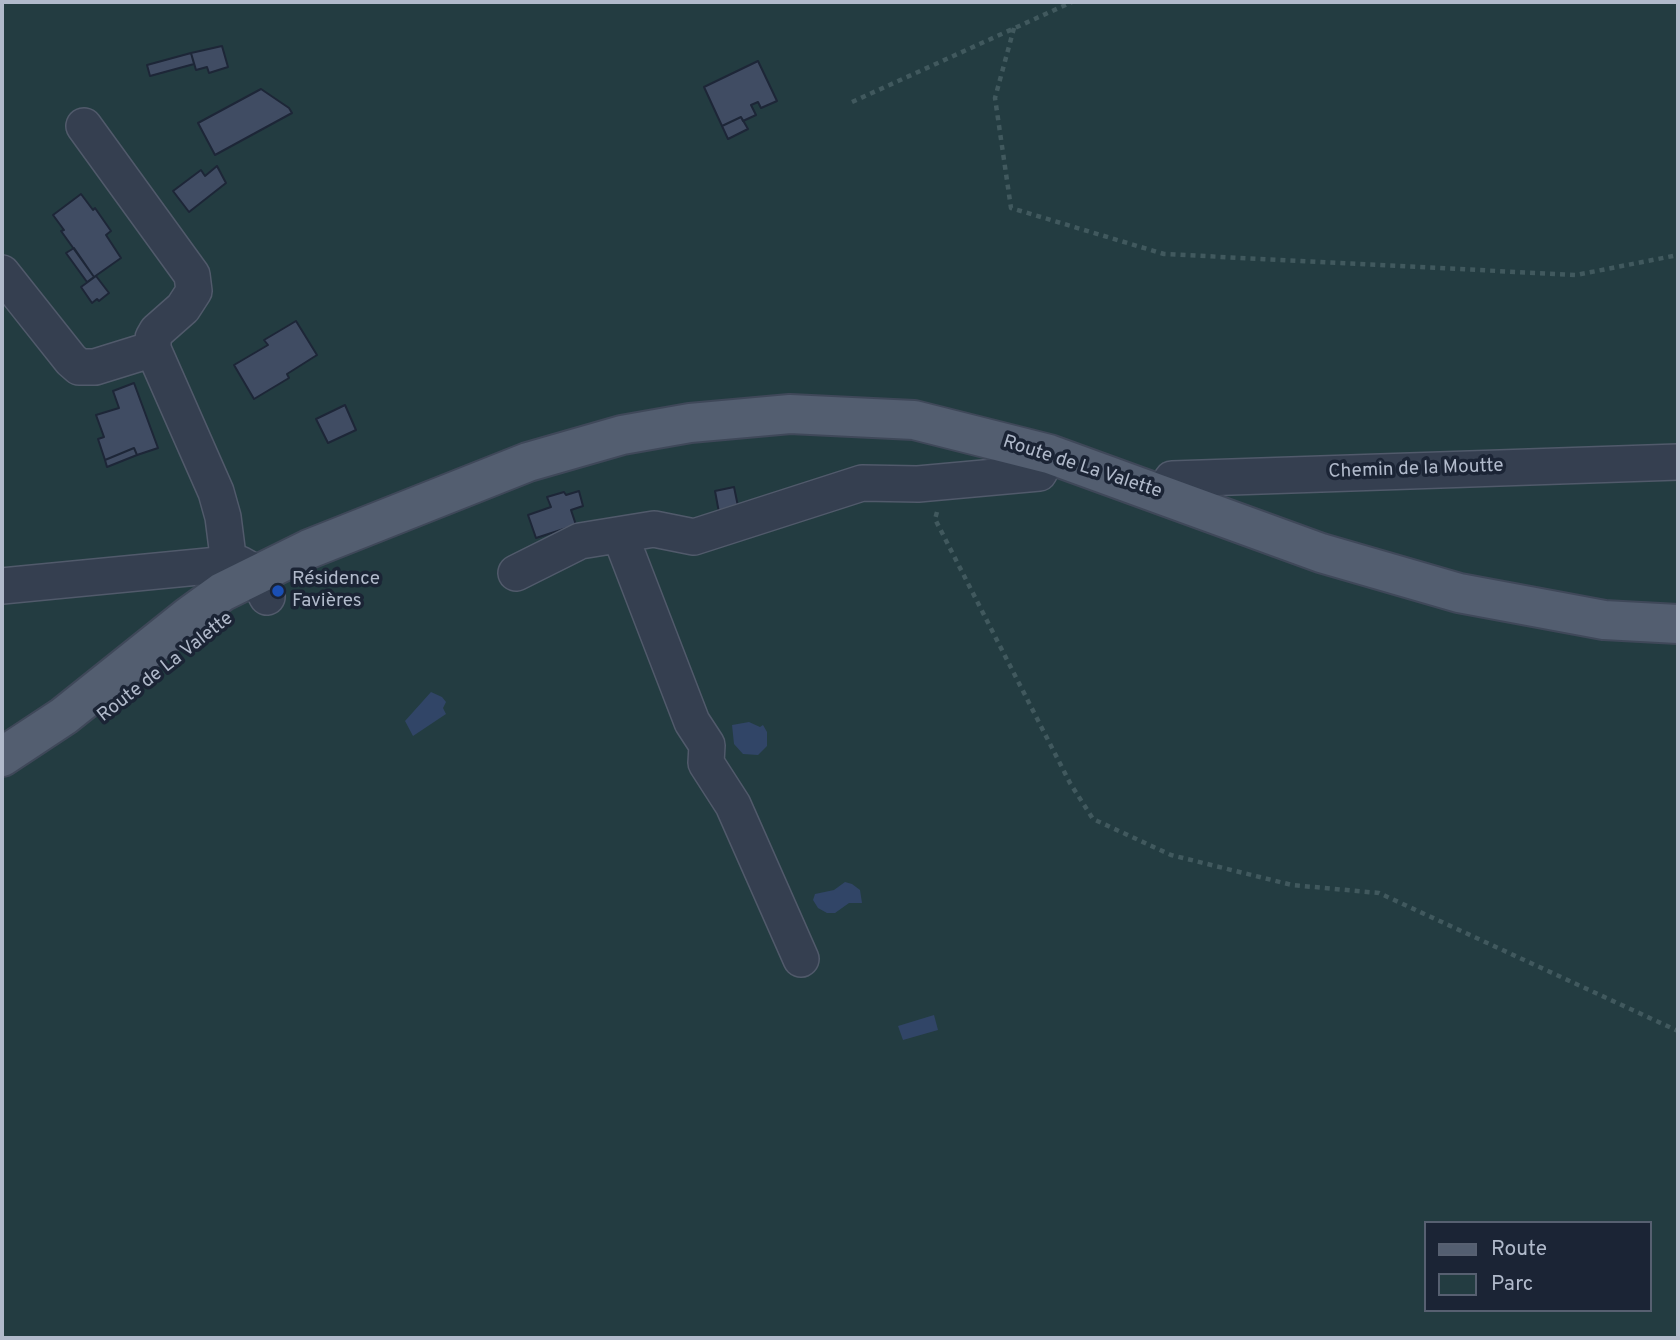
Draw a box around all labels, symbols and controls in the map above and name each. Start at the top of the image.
street label: Route de La Valette [1000,432,1164,504]
street label: Chemin de la Moutte [1328,456,1504,484]
place label: Résidence Favières [292,569,380,613]
marker: Résidence Favières [270,583,286,599]
street label: Route de La Valette [94,608,238,728]
legend [1424,1221,1652,1312]
text: Route [1491,1236,1547,1263]
text: Parc [1491,1271,1533,1298]

